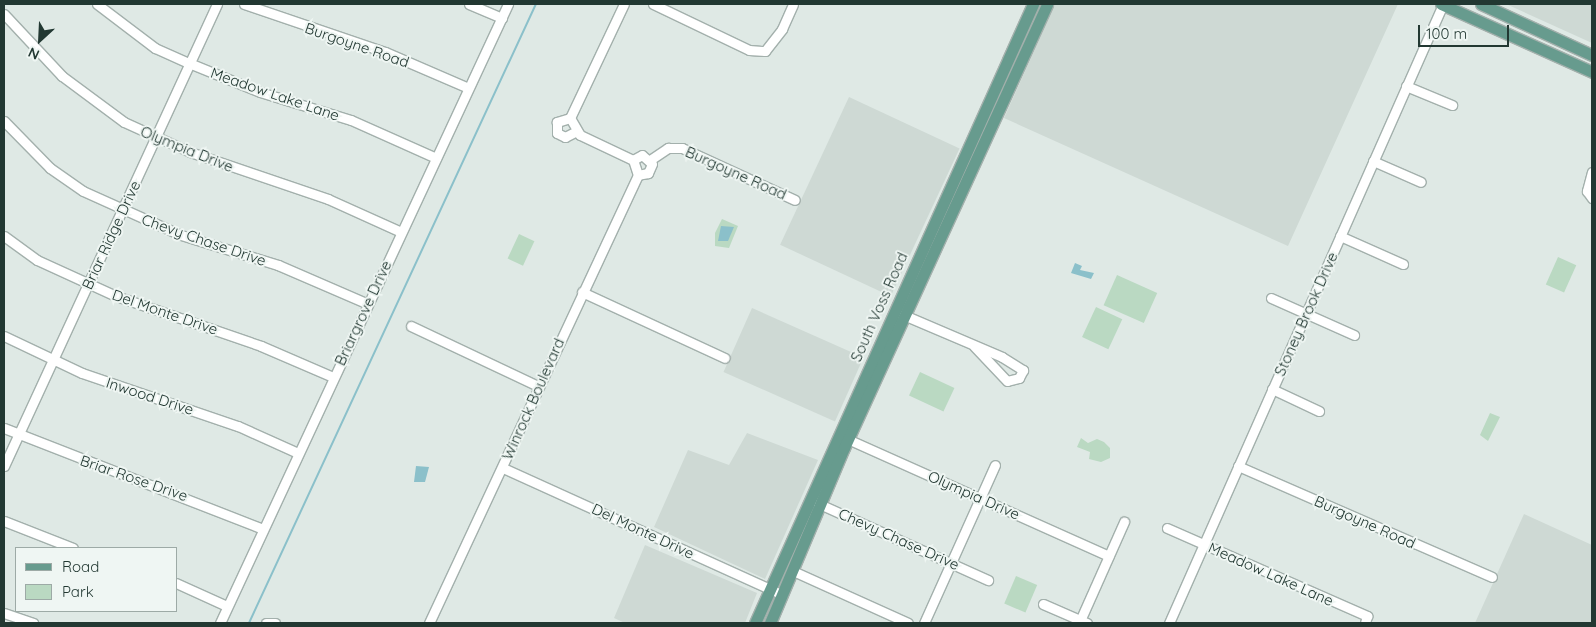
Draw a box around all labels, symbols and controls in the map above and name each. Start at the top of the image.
north arrow [15,15,65,65]
scale bar [1421,15,1512,47]
street label: Burgoyne Road [303,19,411,71]
text: 100 m [1426,24,1467,43]
text: N [25,43,42,64]
street label: Meadow Lake Lane [208,63,342,125]
street label: Olympia Drive [138,122,236,176]
street label: Burgoyne Road [683,143,789,203]
street label: Briar Ridge Drive [78,178,144,292]
street label: Chevy Chase Drive [139,210,269,270]
street label: Stoney Brook Drive [1271,249,1341,379]
street label: South Voss Road [847,250,911,364]
street label: Briargrove Drive [331,258,395,368]
street label: Del Monte Drive [110,285,220,339]
street label: Winrock Boulevard [498,335,568,463]
street label: Inwood Drive [104,373,196,419]
street label: Briar Rose Drive [78,451,190,505]
street label: Olympia Drive [925,467,1023,523]
street label: Burgoyne Road [1312,492,1418,552]
street label: Del Monte Drive [589,499,697,563]
street label: Chevy Chase Drive [836,504,962,574]
street label: Meadow Lake Lane [1206,538,1336,610]
legend [15,547,178,612]
text: Road [62,557,99,576]
text: Park [62,582,94,601]

